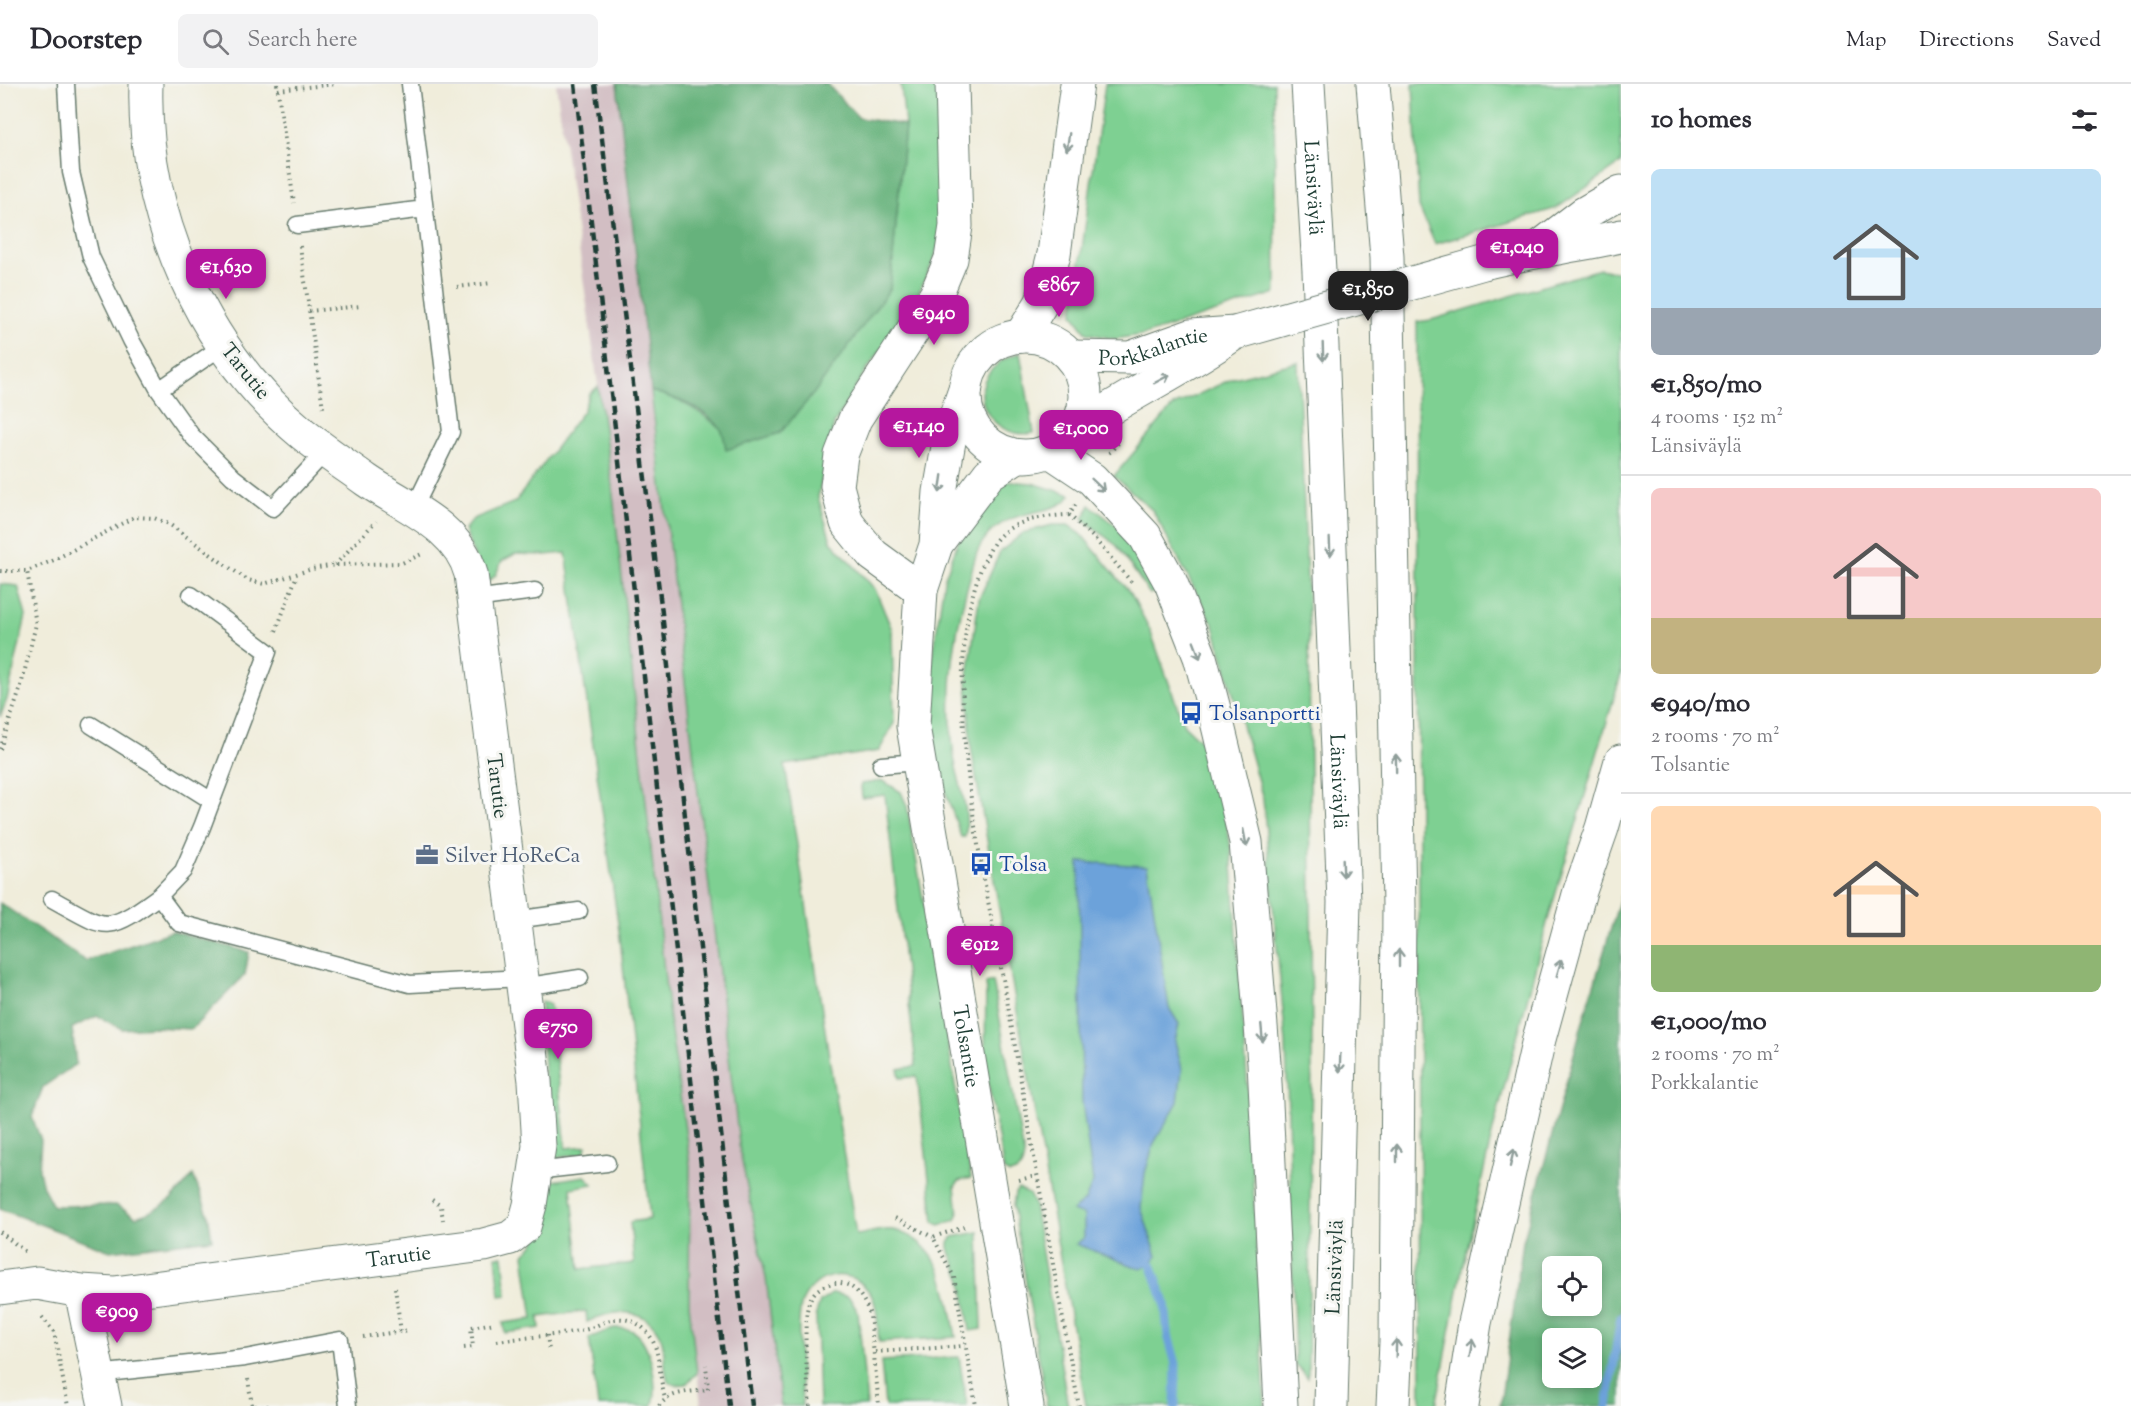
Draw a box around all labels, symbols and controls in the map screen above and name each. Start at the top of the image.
search box [178,14,598,68]
text: Doorstep [30,21,142,61]
icon: search [199,25,232,58]
text: Search here [247,25,358,57]
text: Map [1846,26,1886,56]
text: Directions [1919,26,2014,56]
text: Saved [2047,26,2101,56]
text: 10 homes [1651,102,1752,139]
icon: filters [2068,104,2101,137]
one-way arrow [1063,131,1074,151]
street label: Länsiväylä [1294,140,1330,237]
icon: home [1822,208,1930,316]
pin: €1,040 [1468,229,1566,280]
text: €1,040 [1490,234,1544,263]
pin: €1,630 [177,249,275,300]
text: €1,630 [200,254,252,283]
pin: €867 [1023,267,1095,318]
pin: €1,850 [1319,271,1417,322]
text: €867 [1038,272,1080,301]
text: €1,850 [1342,276,1394,305]
pin: €940 [898,295,970,346]
text: €940 [913,300,955,329]
street label: Porkkalantie [1098,322,1209,375]
street label: Tarutie [212,338,277,407]
one-way arrow [1317,342,1328,362]
text: €1,850/mo [1651,367,1762,404]
one-way arrow [1153,373,1170,385]
text: 4 rooms · 152 m² [1651,404,1783,433]
pin: €1,140 [870,408,968,459]
pin: €1,000 [1032,410,1130,461]
text: €1,140 [893,413,945,442]
text: €1,000 [1053,415,1109,444]
text: Länsiväylä [1651,433,1742,462]
one-way arrow [936,473,947,493]
one-way arrow [1090,478,1105,492]
icon: home [1822,527,1930,635]
one-way arrow [1325,536,1336,556]
one-way arrow [1192,640,1203,658]
text: €940/mo [1651,686,1750,723]
bus stop icon: Tolsanportti [1178,700,1204,726]
place label: Tolsanportti [1209,700,1321,730]
text: 2 rooms · 70 m² [1651,723,1780,752]
street label: Länsiväylä [1320,733,1354,830]
street label: Tarutie [477,752,515,820]
text: Tolsantie [1651,752,1730,781]
one-way arrow [1391,753,1402,773]
one-way arrow [1240,828,1251,848]
office icon: Silver HoReCa [414,842,440,868]
place label: Silver HoReCa [445,842,581,872]
icon: home [1822,845,1930,953]
bus stop icon: Tolsa [968,851,994,877]
place label: Tolsa [999,851,1047,881]
one-way arrow [1337,857,1348,877]
pin: €912 [944,926,1016,977]
text: €912 [961,931,999,960]
one-way arrow [1393,948,1405,968]
one-way arrow [1553,959,1565,978]
street label: Tolsantie [943,1003,986,1090]
text: €1,000/mo [1651,1004,1767,1041]
pin: €750 [522,1009,594,1060]
text: €750 [538,1014,578,1043]
one-way arrow [1257,1022,1268,1042]
text: 2 rooms · 70 m² [1651,1041,1780,1070]
one-way arrow [1334,1052,1345,1072]
text: Porkkalantie [1651,1070,1759,1099]
one-way arrow [1391,1143,1403,1163]
one-way arrow [1507,1148,1518,1168]
street label: Länsiväylä [1319,1219,1353,1315]
street label: Tarutie [365,1239,433,1277]
map controls [1542,1256,1602,1388]
button: locate [1542,1256,1602,1316]
pin: €909 [81,1293,153,1344]
text: €909 [96,1298,138,1327]
button: layers [1542,1328,1602,1388]
one-way arrow [1390,1338,1401,1358]
one-way arrow [1465,1339,1476,1359]

